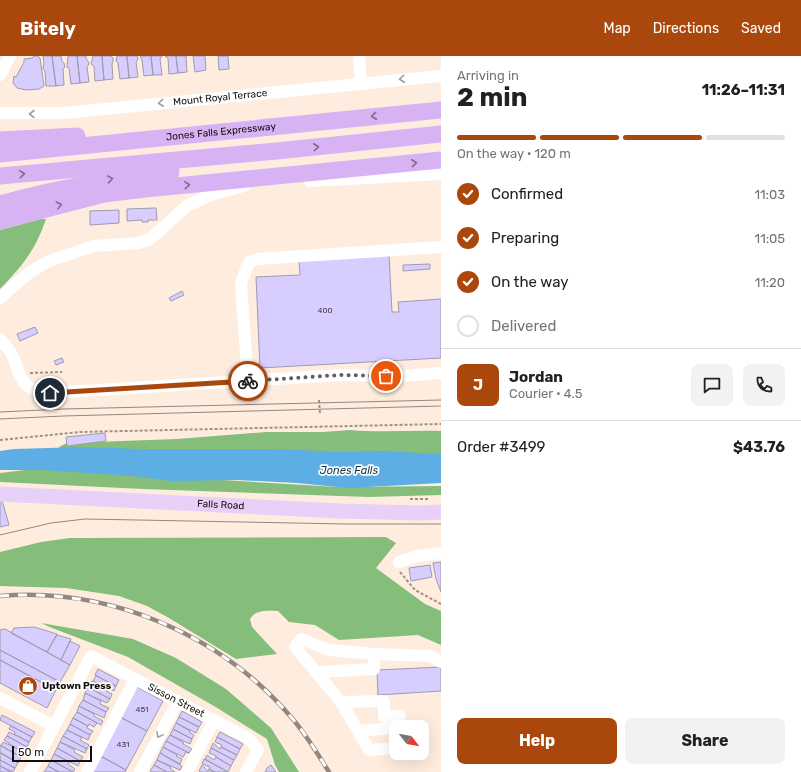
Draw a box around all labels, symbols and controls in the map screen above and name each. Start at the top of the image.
text: Bitely [20,17,76,40]
text: Map [604,20,631,37]
text: Directions [653,20,719,37]
text: Saved [741,20,781,37]
text: Arriving in [457,68,519,83]
one-way arrow [399,75,405,84]
text: 11:26–11:31 [702,81,785,99]
text: 2 min [457,82,527,113]
street label: Mount Royal Terrace [173,87,268,108]
one-way arrow [158,99,164,108]
one-way arrow [29,110,35,118]
one-way arrow [371,112,377,121]
street label: Jones Falls Expressway [165,120,277,143]
one-way arrow [313,143,319,152]
text: On the way · 120 m [457,146,571,161]
one-way arrow [411,159,417,168]
one-way arrow [19,170,25,179]
one-way arrow [107,176,113,184]
one-way arrow [184,180,190,189]
icon: check [457,183,479,205]
text: Confirmed [491,185,563,203]
text: 11:03 [754,187,785,202]
one-way arrow [55,202,62,210]
icon: check [457,227,479,249]
text: Preparing [491,229,559,247]
text: 11:05 [755,231,785,246]
icon: check [457,271,479,293]
text: On the way [491,273,569,291]
text: 11:20 [755,275,785,290]
house number: 400 [317,306,333,315]
text: Delivered [491,317,556,335]
pin [369,359,403,393]
courier [228,361,268,401]
button: chat [691,364,733,406]
button: phone [743,364,785,406]
icon: bag [375,365,397,387]
text: Jordan [509,368,563,386]
icon: bike [237,370,259,392]
pin [33,376,67,410]
text: J [473,376,483,394]
icon: home [39,382,61,404]
text: Courier · 4.5 [509,386,583,401]
text: Order #3499 [457,438,546,456]
text: $43.76 [733,438,785,456]
water label: Jones Falls [320,464,379,477]
street label: Falls Road [197,498,245,512]
shop icon: Uptown Press [17,675,39,697]
place label: Uptown Press [42,680,112,692]
street label: Sisson Street [146,681,206,720]
house number: 451 [135,705,149,714]
button: Help [457,718,617,764]
button: Share [625,718,785,764]
north arrow [389,720,429,760]
map controls [389,720,429,760]
one-way arrow [157,731,164,739]
house number: 431 [116,740,130,749]
scale bar [12,744,92,763]
text: 50 m [18,746,44,759]

